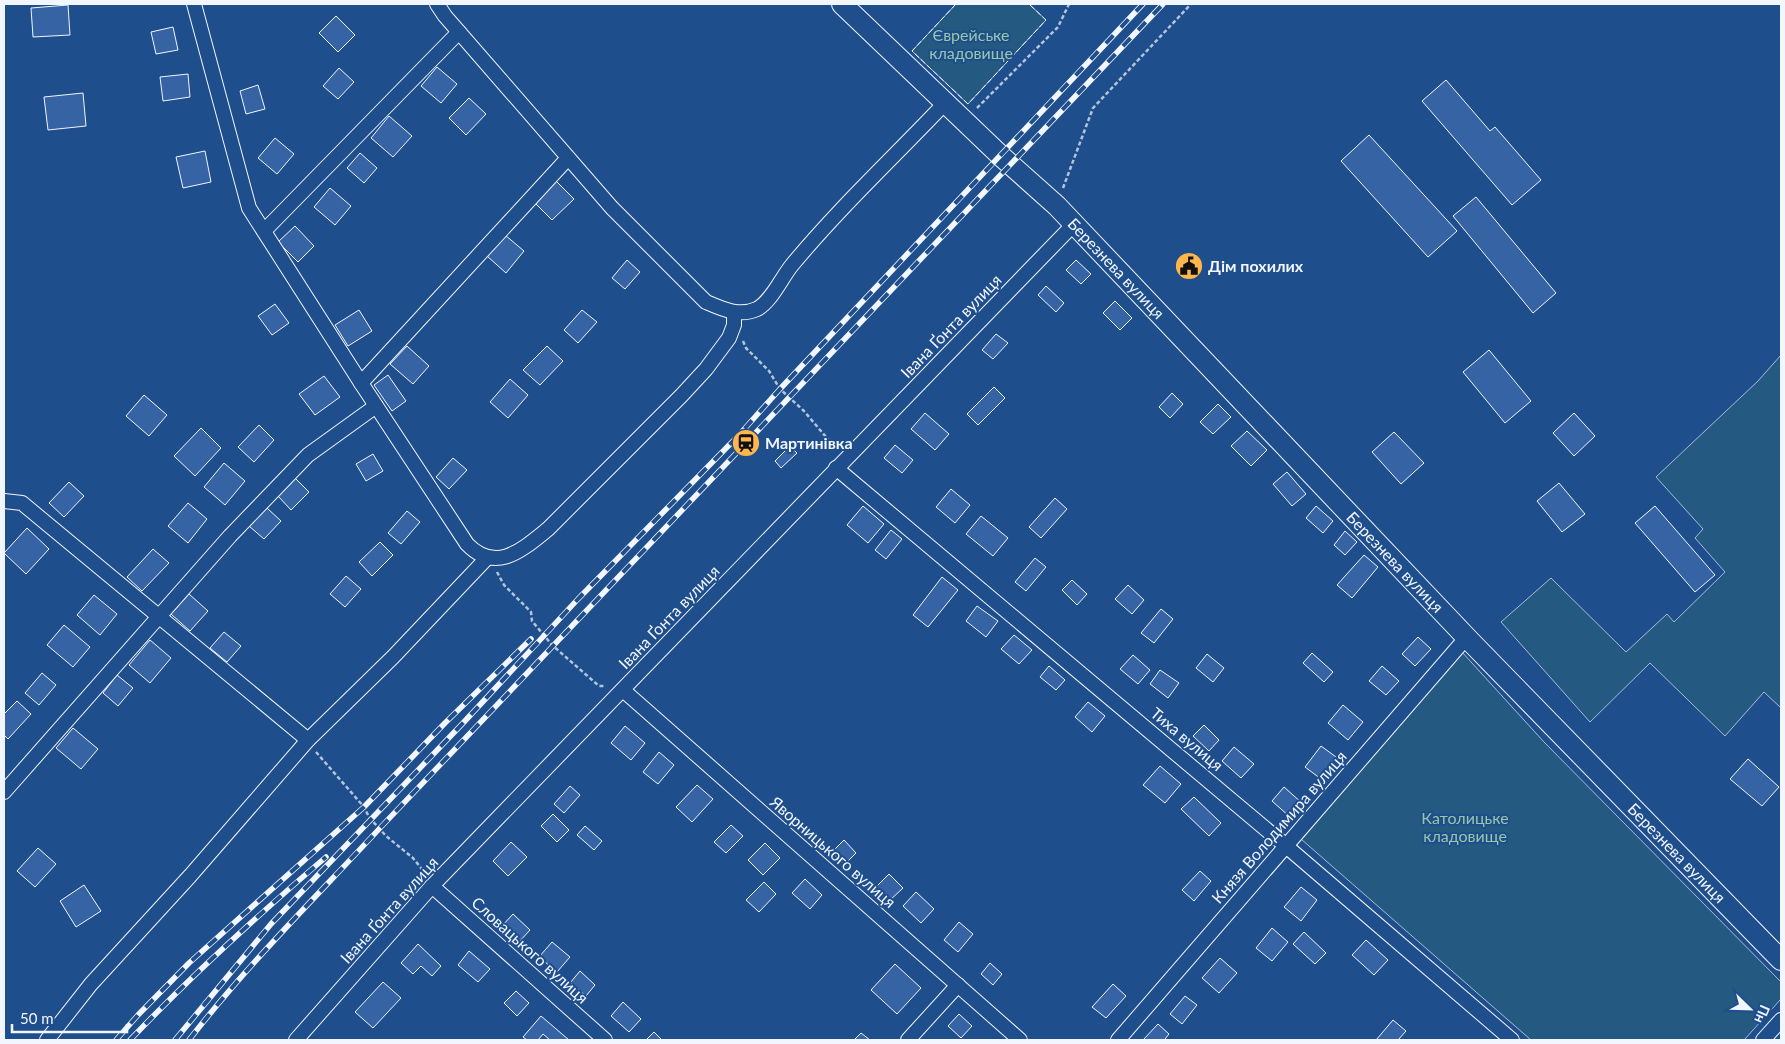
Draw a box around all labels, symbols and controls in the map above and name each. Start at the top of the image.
park label: Єврейське кладовище [929,25,1013,62]
street label: Березнева вулиця [1064,214,1169,322]
public building icon: Дiм похилих [1174,251,1204,281]
place label: Дiм похилих [1208,256,1304,275]
street label: Івана Ґонта вулиця [896,270,1005,381]
station icon: Мартинівка [731,428,761,458]
place label: Мартинівка [765,433,853,452]
street label: Березнева вулиця [1343,507,1448,616]
street label: Івана Ґонта вулиця [614,561,723,672]
street label: Тиха вулиця [1147,703,1227,774]
street label: Князя Володимира вулиця [1207,747,1350,907]
street label: Яворницького вулиця [766,791,900,911]
street label: Березнева вулиця [1624,799,1730,907]
park label: Католицьке кладовище [1421,808,1509,845]
street label: Івана Ґонта вулиця [336,853,441,967]
street label: Словацького вулиця [468,892,592,1007]
north arrow [1725,984,1775,1034]
scale bar [12,1002,128,1034]
text: Пн [1751,1003,1774,1026]
text: 50 m [20,1009,54,1027]

